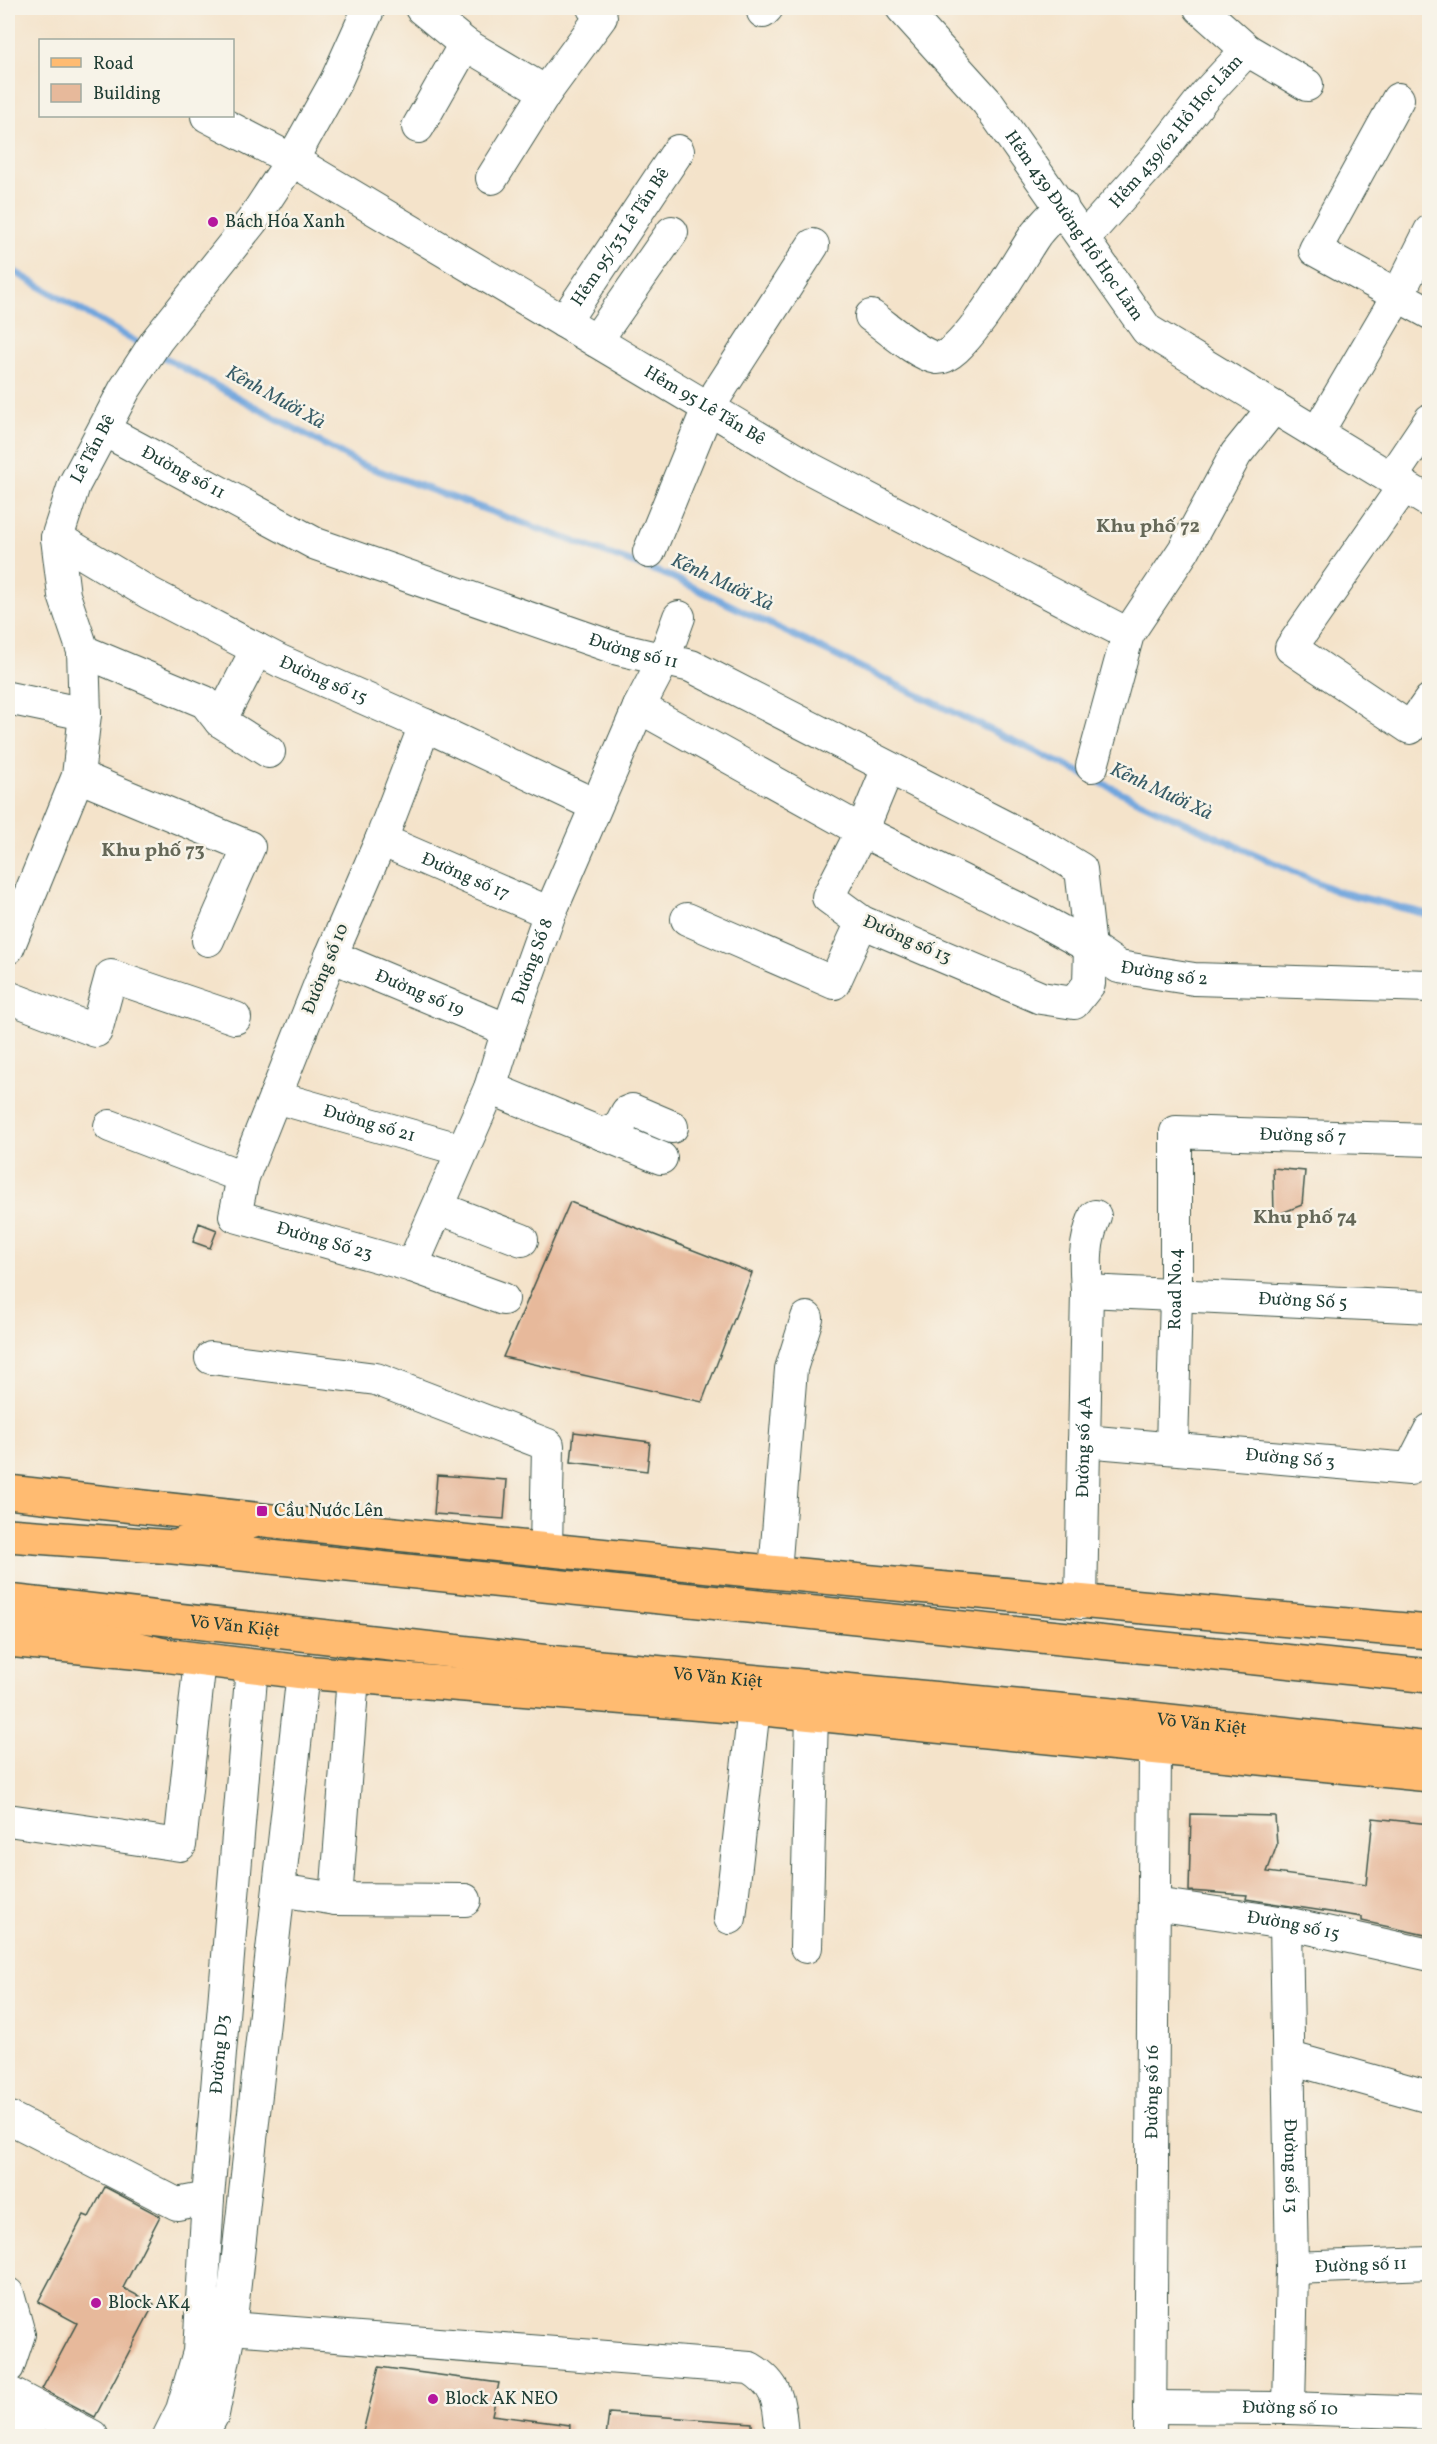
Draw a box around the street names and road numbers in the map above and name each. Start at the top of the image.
street label: Hẻm 439/62 Hồ Học Lãm [1104,49,1249,214]
street label: Hẻm 439 Đường Hồ Học Lãm [998,126,1149,326]
street label: Hẻm 95/33 Lê Tấn Bê [565,163,676,311]
street label: Hẻm 95 Lê Tấn Bê [639,360,770,452]
street label: Lê Tấn Bê [65,410,122,488]
street label: Đường số 11 [137,440,230,505]
street label: Đường số 11 [585,627,681,675]
street label: Đường số 15 [275,650,371,710]
street label: Đường số 17 [417,846,514,907]
street label: Đường số 13 [859,909,955,971]
street label: Đường Số 8 [506,915,560,1008]
street label: Đường số 10 [296,920,356,1018]
street label: Đường số 2 [1119,955,1208,992]
street label: Đường số 19 [371,963,468,1023]
street label: Đường số 21 [320,1099,418,1149]
street label: Đường số 7 [1259,1122,1347,1150]
street label: Đường Số 23 [273,1216,375,1267]
street label: Road No.4 [1163,1248,1189,1330]
street label: Đường Số 5 [1258,1287,1348,1316]
street label: Đường số 4A [1071,1396,1097,1498]
street label: Đường Số 3 [1244,1442,1336,1475]
street label: Võ Văn Kiệt [188,1609,281,1644]
street label: Võ Văn Kiệt [672,1661,764,1695]
street label: Võ Văn Kiệt [1155,1707,1248,1742]
street label: Đường số 15 [1245,1905,1342,1947]
street label: Đường D3 [204,2014,236,2095]
street label: Đường số 16 [1140,2045,1165,2139]
street label: Đường số 13 [1277,2119,1304,2213]
street label: Đường số 11 [1314,2251,1407,2280]
street label: Đường số 10 [1242,2395,1339,2422]

